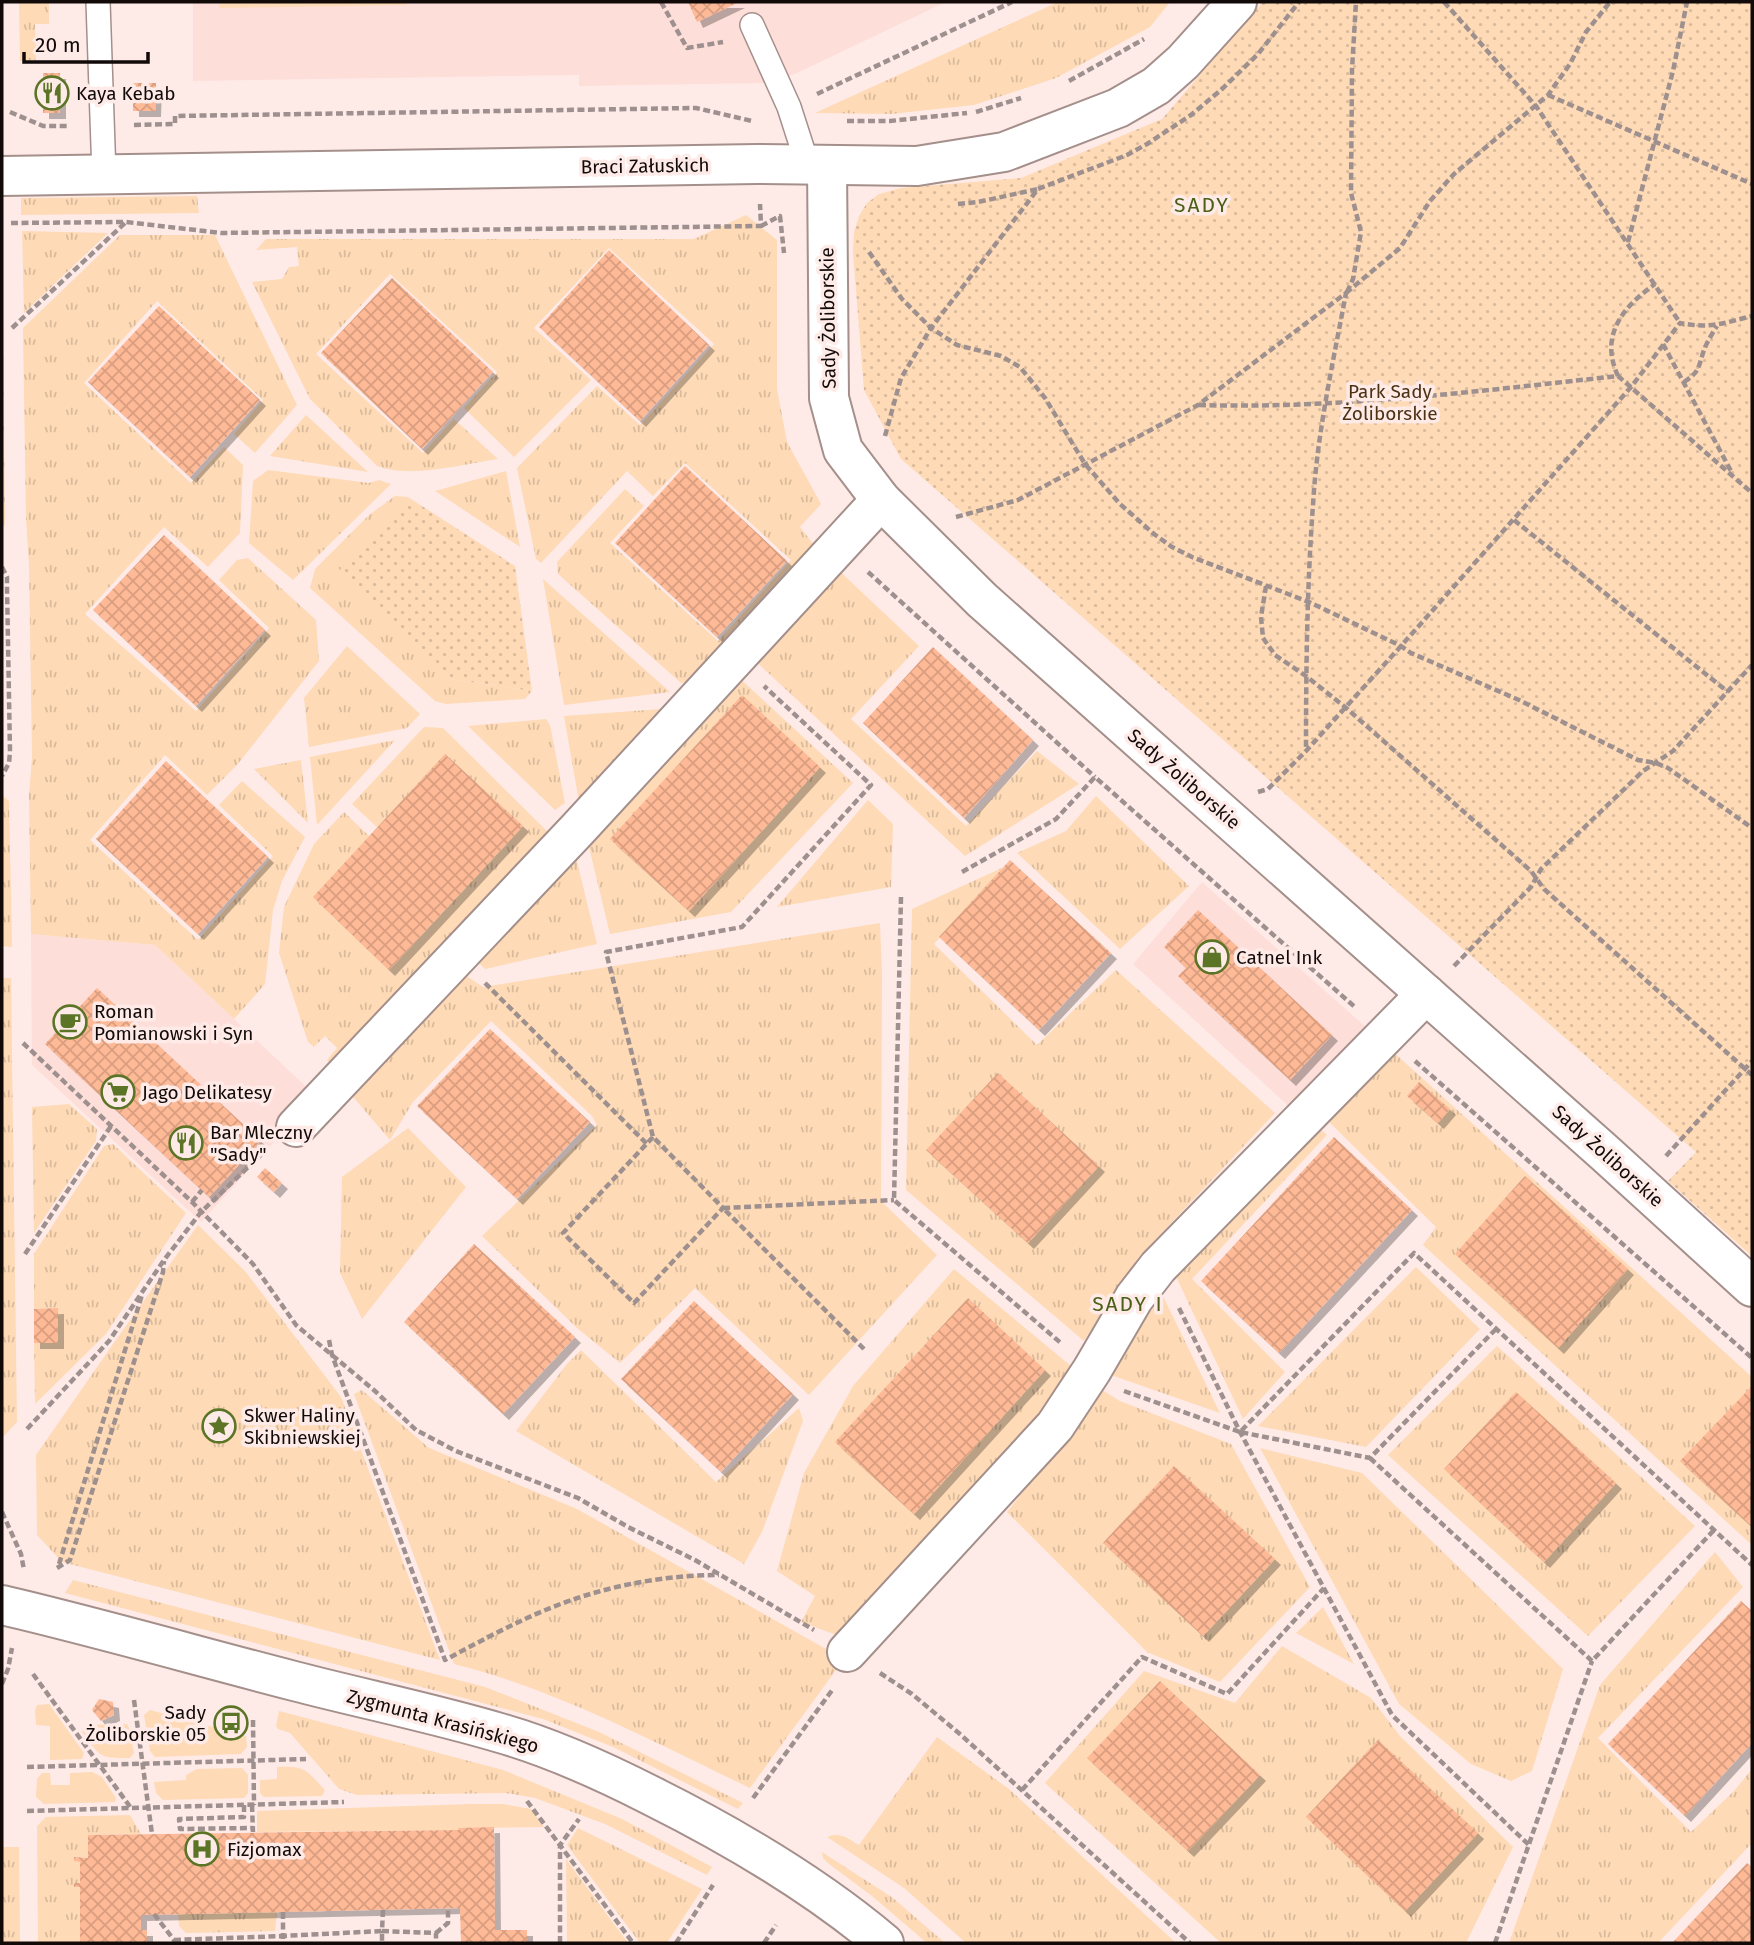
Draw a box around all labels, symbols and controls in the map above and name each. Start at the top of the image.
scale bar [24,21,149,65]
text: 20 m [35,32,81,58]
restaurant icon: Kaya Kebab [33,74,71,112]
place label: Kaya Kebab [76,82,176,105]
street label: Braci Załuskich [580,153,710,179]
district label: SADY [1174,192,1230,218]
street label: Sady Żoliborskie [815,247,841,389]
park label: Park Sady Żoliborskie [1342,380,1438,425]
street label: Sady Żoliborskie [1123,724,1245,834]
shop icon: Catnel Ink [1193,938,1231,976]
place label: Catnel Ink [1236,946,1322,969]
place label: Roman Pomianowski i Syn [94,1000,253,1045]
cafe icon: Roman Pomianowski i Syn [51,1003,89,1041]
supermarket icon: Jago Delikatesy [99,1073,137,1111]
place label: Jago Delikatesy [142,1081,272,1104]
street label: Sady Żoliborskie [1548,1100,1668,1212]
place label: Bar Mleczny "Sady" [210,1121,313,1166]
restaurant icon: Bar Mleczny "Sady" [167,1124,205,1162]
district label: SADY I [1092,1291,1164,1317]
place label: Skwer Haliny Skibniewskiej [244,1404,361,1449]
place icon: Skwer Haliny Skibniewskiej [200,1407,238,1445]
street label: Zygmunta Krasińskiego [345,1684,541,1758]
place label: Sady Żoliborskie 05 [86,1701,207,1746]
bus stop icon: Sady Żoliborskie 05 [212,1704,250,1742]
hospital icon: Fizjomax [183,1830,221,1868]
place label: Fizjomax [227,1838,302,1861]

